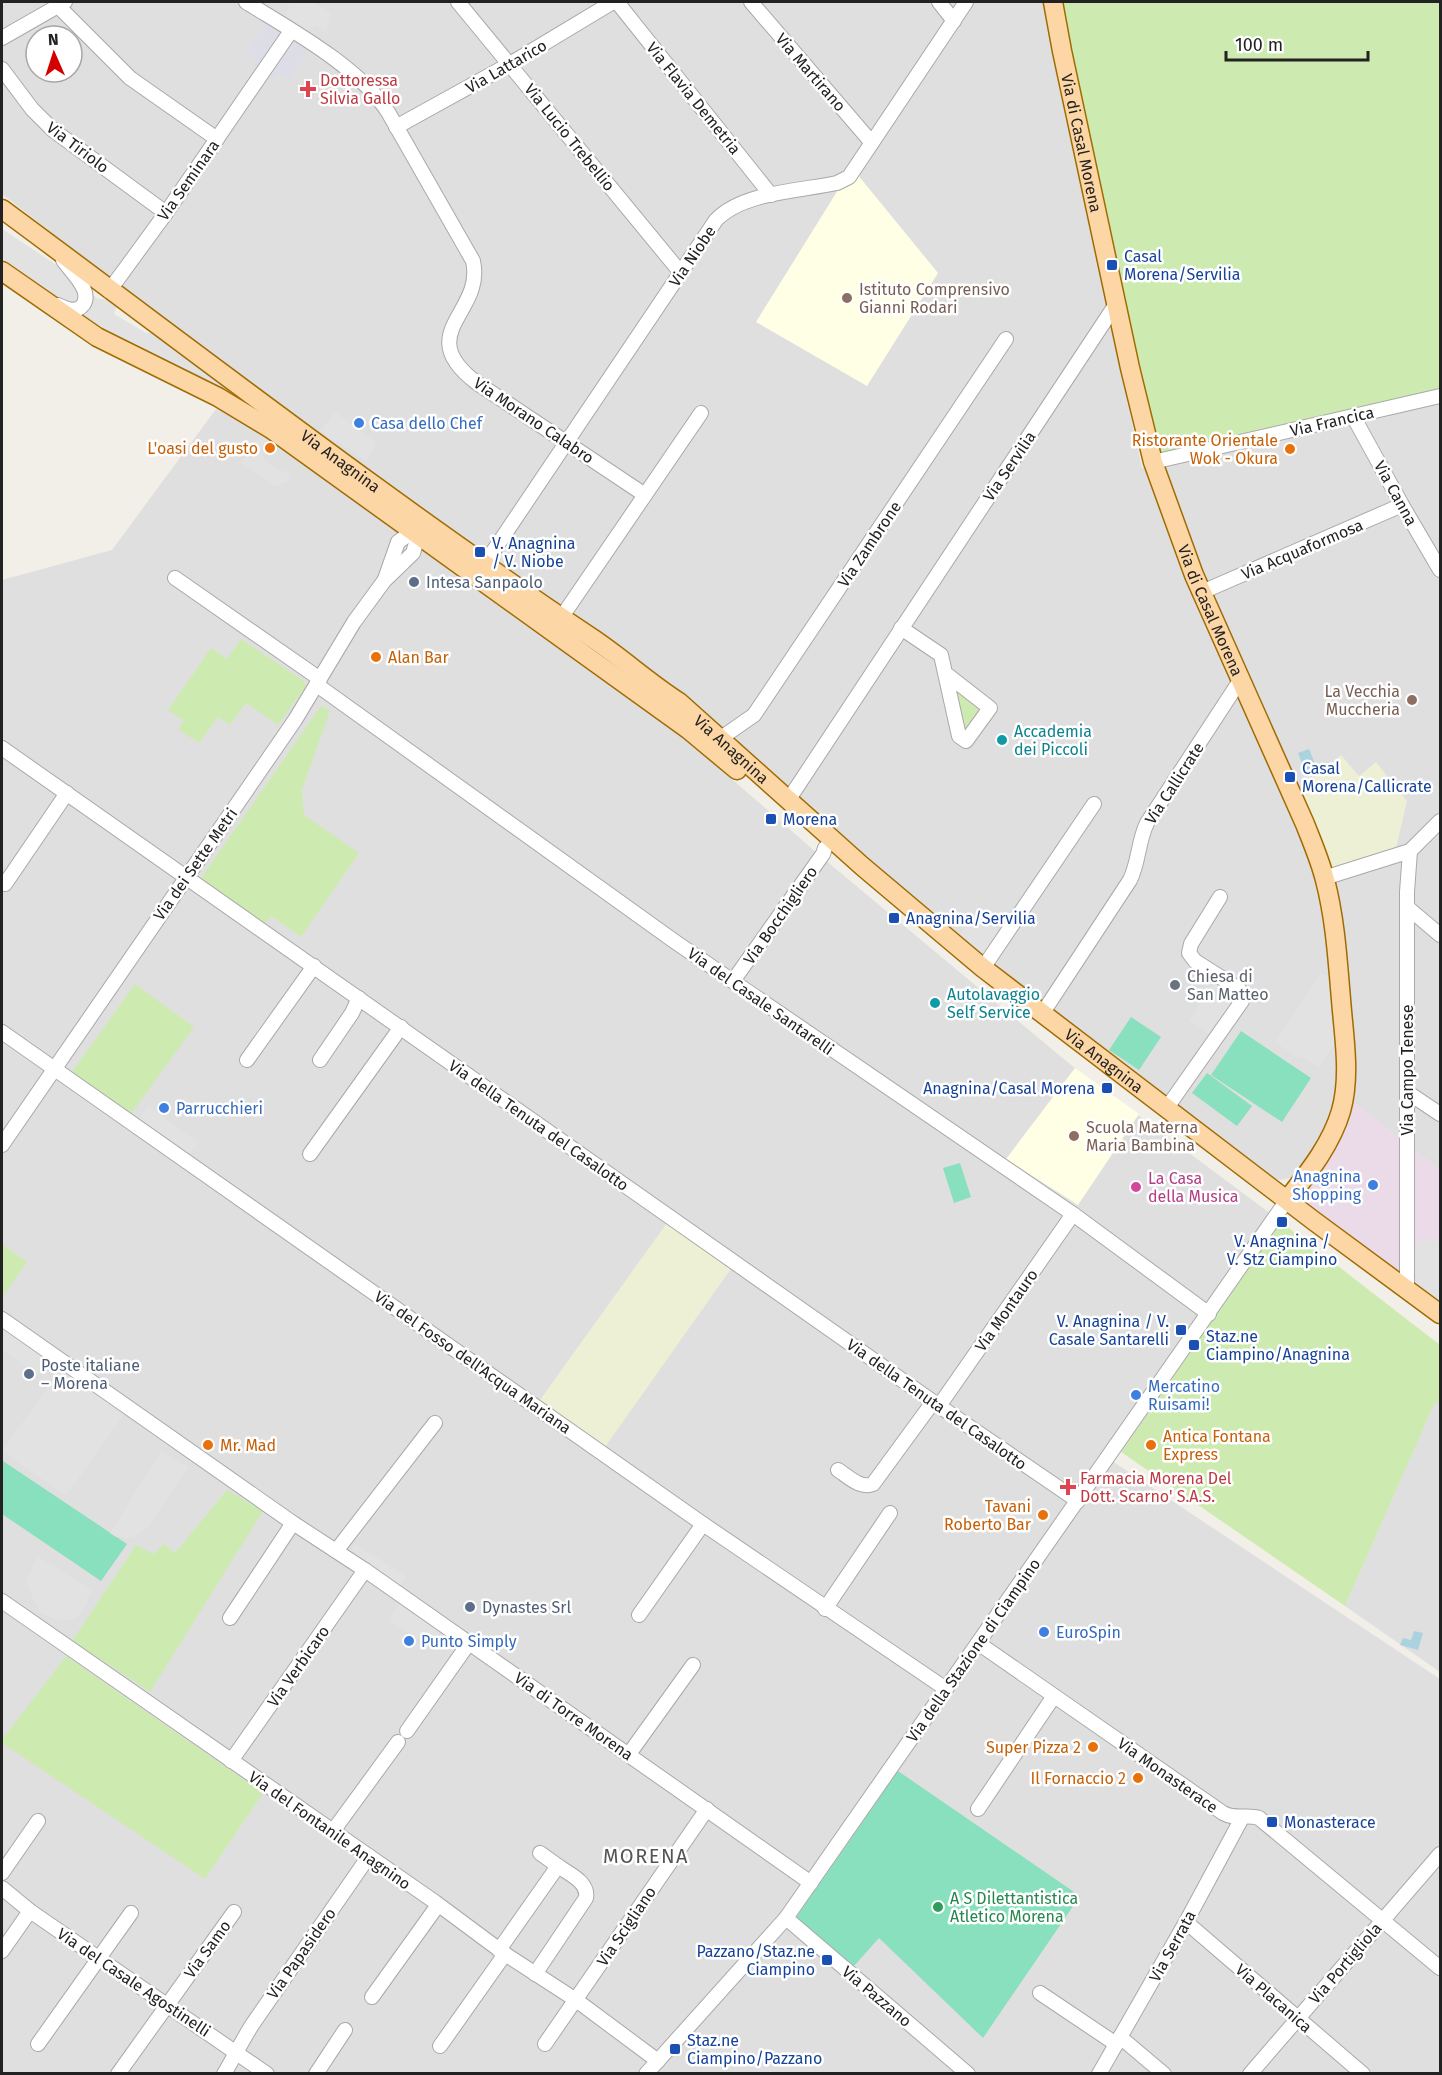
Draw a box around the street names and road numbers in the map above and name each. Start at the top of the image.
street label: Via Martirano [772,29,850,115]
street label: Via Lattarico [462,36,550,97]
street label: Via Flavia Demetria [642,38,745,158]
street label: Via di Casal Morena [1057,72,1105,214]
street label: Via Lucio Trebellio [520,80,619,195]
street label: Via Tiriolo [43,118,113,177]
street label: Via Seminara [154,136,223,224]
street label: Via Niobe [665,222,720,290]
street label: Via Morano Calabro [470,373,597,468]
street label: Via Francica [1288,403,1376,440]
street label: Via Anagnina [297,426,384,497]
street label: Via Servilia [979,428,1040,505]
street label: Via Canna [1370,457,1421,529]
street label: Via Zambrone [834,498,905,591]
street label: Via Acquaformosa [1239,515,1366,584]
street label: Via di Casal Morena [1174,542,1247,679]
street label: Via Anagnina [690,711,772,788]
street label: Via Callicrate [1141,739,1208,828]
street label: Via dei Sette Metri [150,804,241,924]
street label: Via Bocchigliero [739,862,821,968]
street label: Via del Casale Santarelli [684,944,837,1059]
street label: Via Campo Tenese [1398,1004,1417,1136]
street label: Via Anagnina [1061,1025,1147,1097]
street label: Via della Tenuta del Casalotto [445,1056,632,1195]
street label: Via Montauro [971,1265,1042,1355]
street label: Via del Fosso dell'Acqua Mariana [371,1287,575,1438]
street label: Via della Tenuta del Casalotto [843,1335,1030,1474]
street label: Via della Stazione di Ciampino [903,1555,1044,1746]
street label: Via Verbicaro [263,1622,333,1711]
street label: Via di Torre Morena [511,1668,637,1764]
street label: Via Monasterace [1114,1734,1222,1817]
street label: Via del Fontanile Anagnino [245,1767,414,1894]
street label: Via Scigliano [593,1883,660,1970]
street label: Via Papasidero [263,1904,340,2002]
street label: Via Serrata [1145,1907,1200,1985]
street label: Via Samo [180,1917,235,1982]
street label: Via Portigliola [1305,1919,1386,2008]
street label: Via del Casale Agostinelli [54,1924,214,2041]
street label: Via Placanica [1232,1960,1316,2037]
street label: Via Pazzano [838,1962,915,2031]

